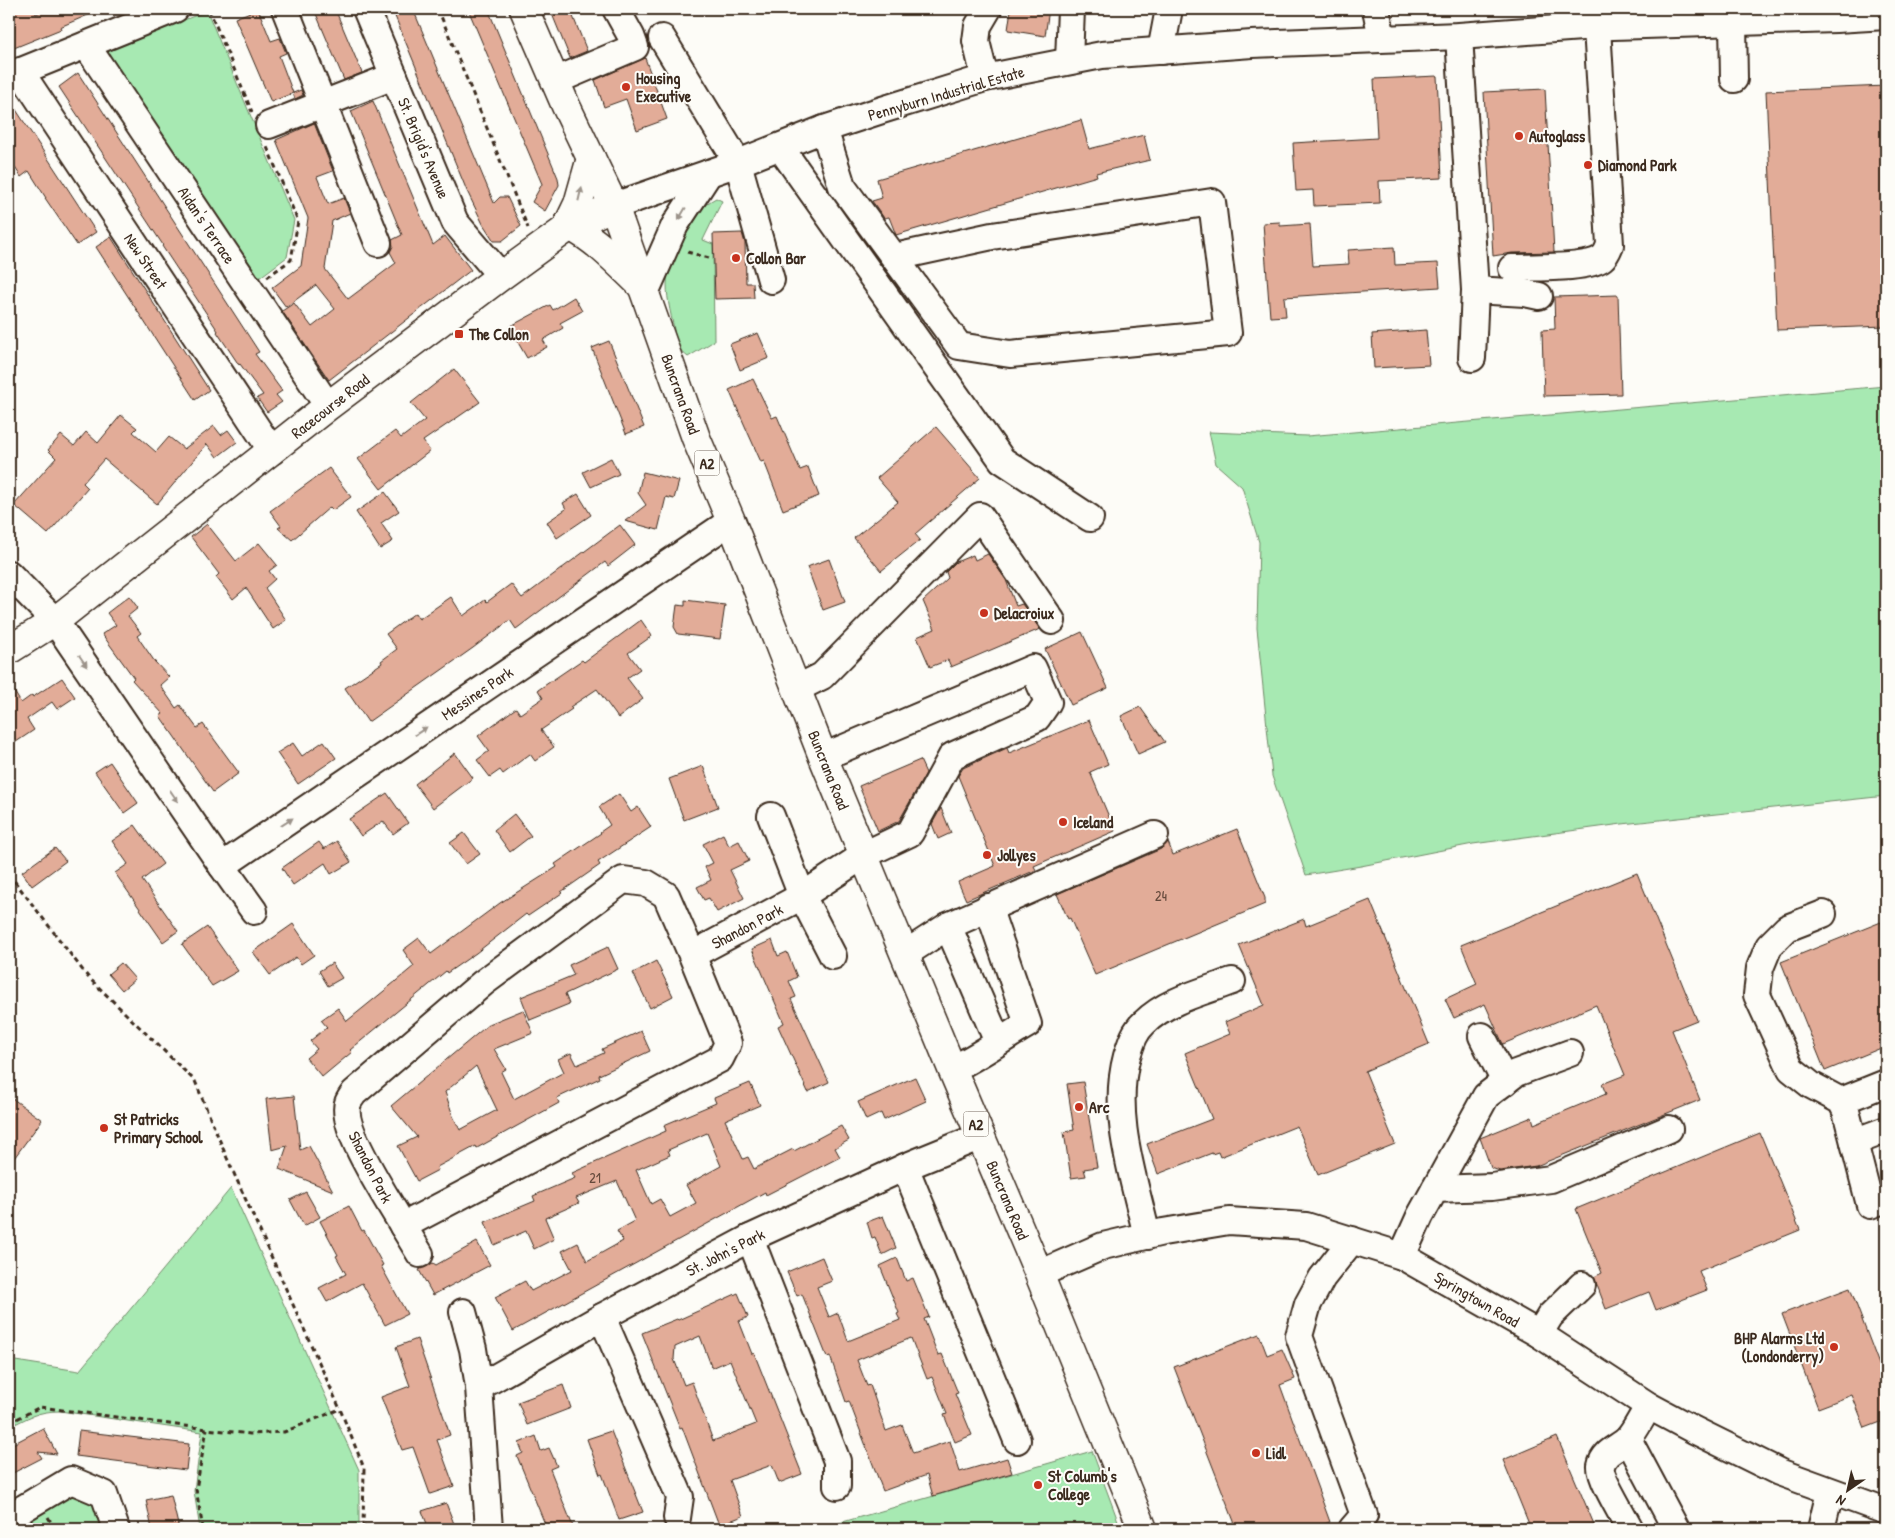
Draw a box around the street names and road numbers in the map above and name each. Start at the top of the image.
street label: Pennyburn Industrial Estate [865,60,1027,126]
street label: St. Brigid's Avenue [393,94,455,202]
street label: Aidan's Terrace [173,182,241,268]
street label: New Street [119,229,173,294]
street label: Buncrana Road [656,351,706,437]
street label: Racecourse Road [286,368,374,444]
road number: A2 [694,450,720,476]
street label: Messines Park [437,661,517,725]
street label: Buncrana Road [803,727,855,813]
street label: Shandon Park [707,898,787,954]
road number: A2 [964,1112,988,1136]
street label: Shandon Park [344,1127,399,1207]
street label: Buncrana Road [982,1157,1034,1243]
street label: St. John's Park [682,1223,768,1281]
street label: Springtown Road [1430,1266,1524,1332]

